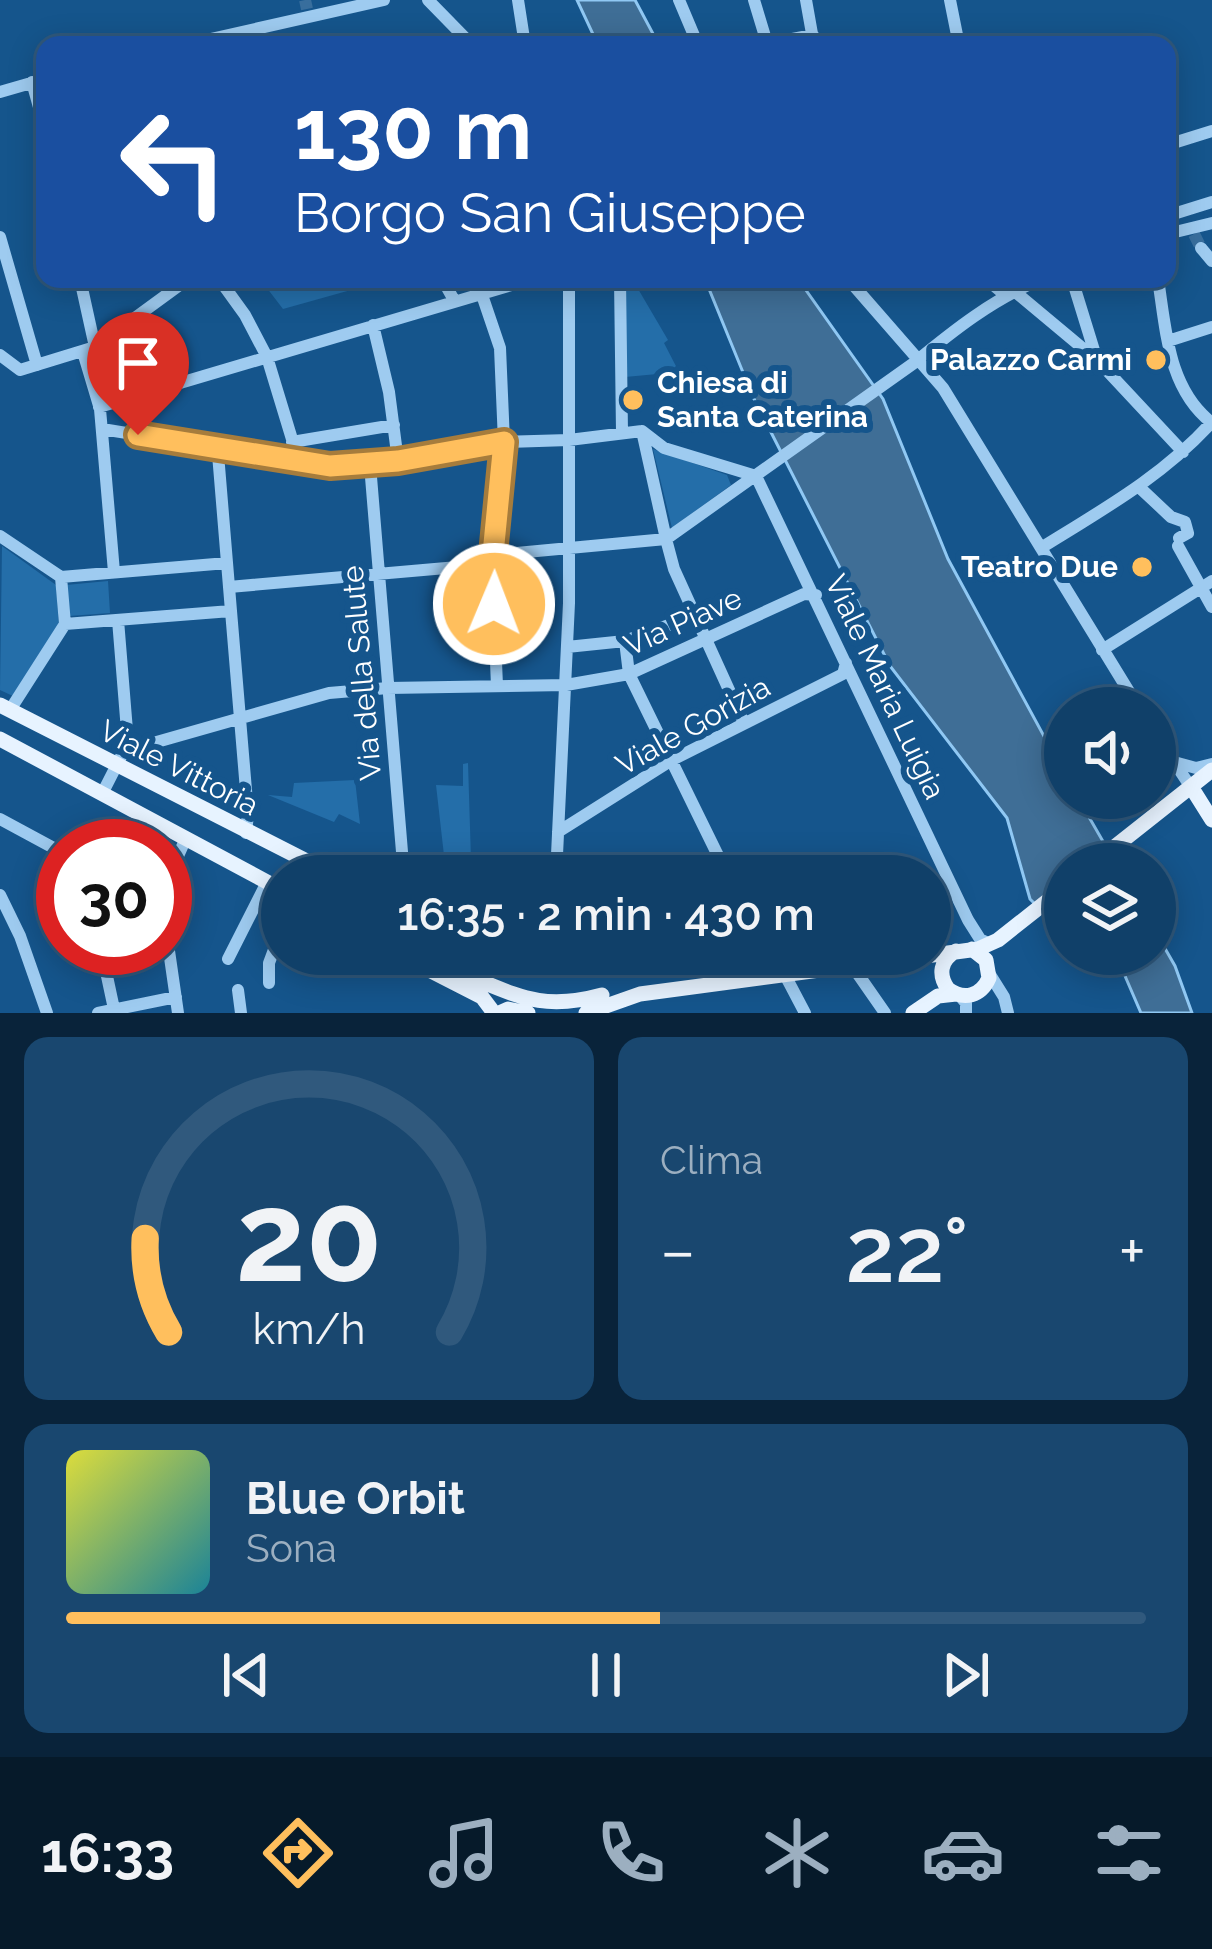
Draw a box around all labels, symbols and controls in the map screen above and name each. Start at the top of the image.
text: 130 m [294,80,532,179]
icon: left [96,84,252,240]
text: Borgo San Giuseppe [294,181,806,245]
pin [87,312,189,435]
icon: arrive [105,330,171,396]
place label: Palazzo Carmi [930,342,1132,377]
marker: Palazzo Carmi [1143,347,1169,373]
place label: Chiesa di Santa Caterina [657,365,868,434]
marker: Chiesa di Santa Caterina [620,387,646,413]
position arrow [431,541,557,667]
place label: Teatro Due [961,549,1118,584]
marker: Teatro Due [1129,554,1155,580]
street label: Via della Salute [335,564,388,782]
street label: Viale Maria Luigia [818,569,953,805]
street label: Via Piave [619,580,747,663]
street label: Viale Gorizia [610,669,776,782]
map controls [1044,687,1176,975]
button: sound [1044,687,1176,819]
street label: Viale Vittoria [94,713,265,823]
speed limit sign: 30 [36,819,192,975]
button: layers [1044,843,1176,975]
text: 16:35 · 2 min · 430 m [397,888,815,941]
text: Clima [660,1137,763,1183]
text: 20 [235,1164,383,1310]
text: 22° [846,1197,969,1303]
text: − [660,1212,696,1289]
text: + [1119,1212,1146,1289]
text: km/h [252,1303,366,1353]
text: Blue Orbit [246,1472,465,1525]
text: Sona [246,1525,337,1571]
icon: previous [213,1642,279,1708]
icon: pause [573,1642,639,1708]
icon: next [933,1642,999,1708]
icon: directions [256,1811,340,1895]
icon: music [422,1811,506,1895]
icon: phone [589,1811,673,1895]
icon: climate [755,1811,839,1895]
icon: car [921,1811,1005,1895]
icon: filters [1087,1811,1171,1895]
text: 16:33 [41,1821,174,1885]

